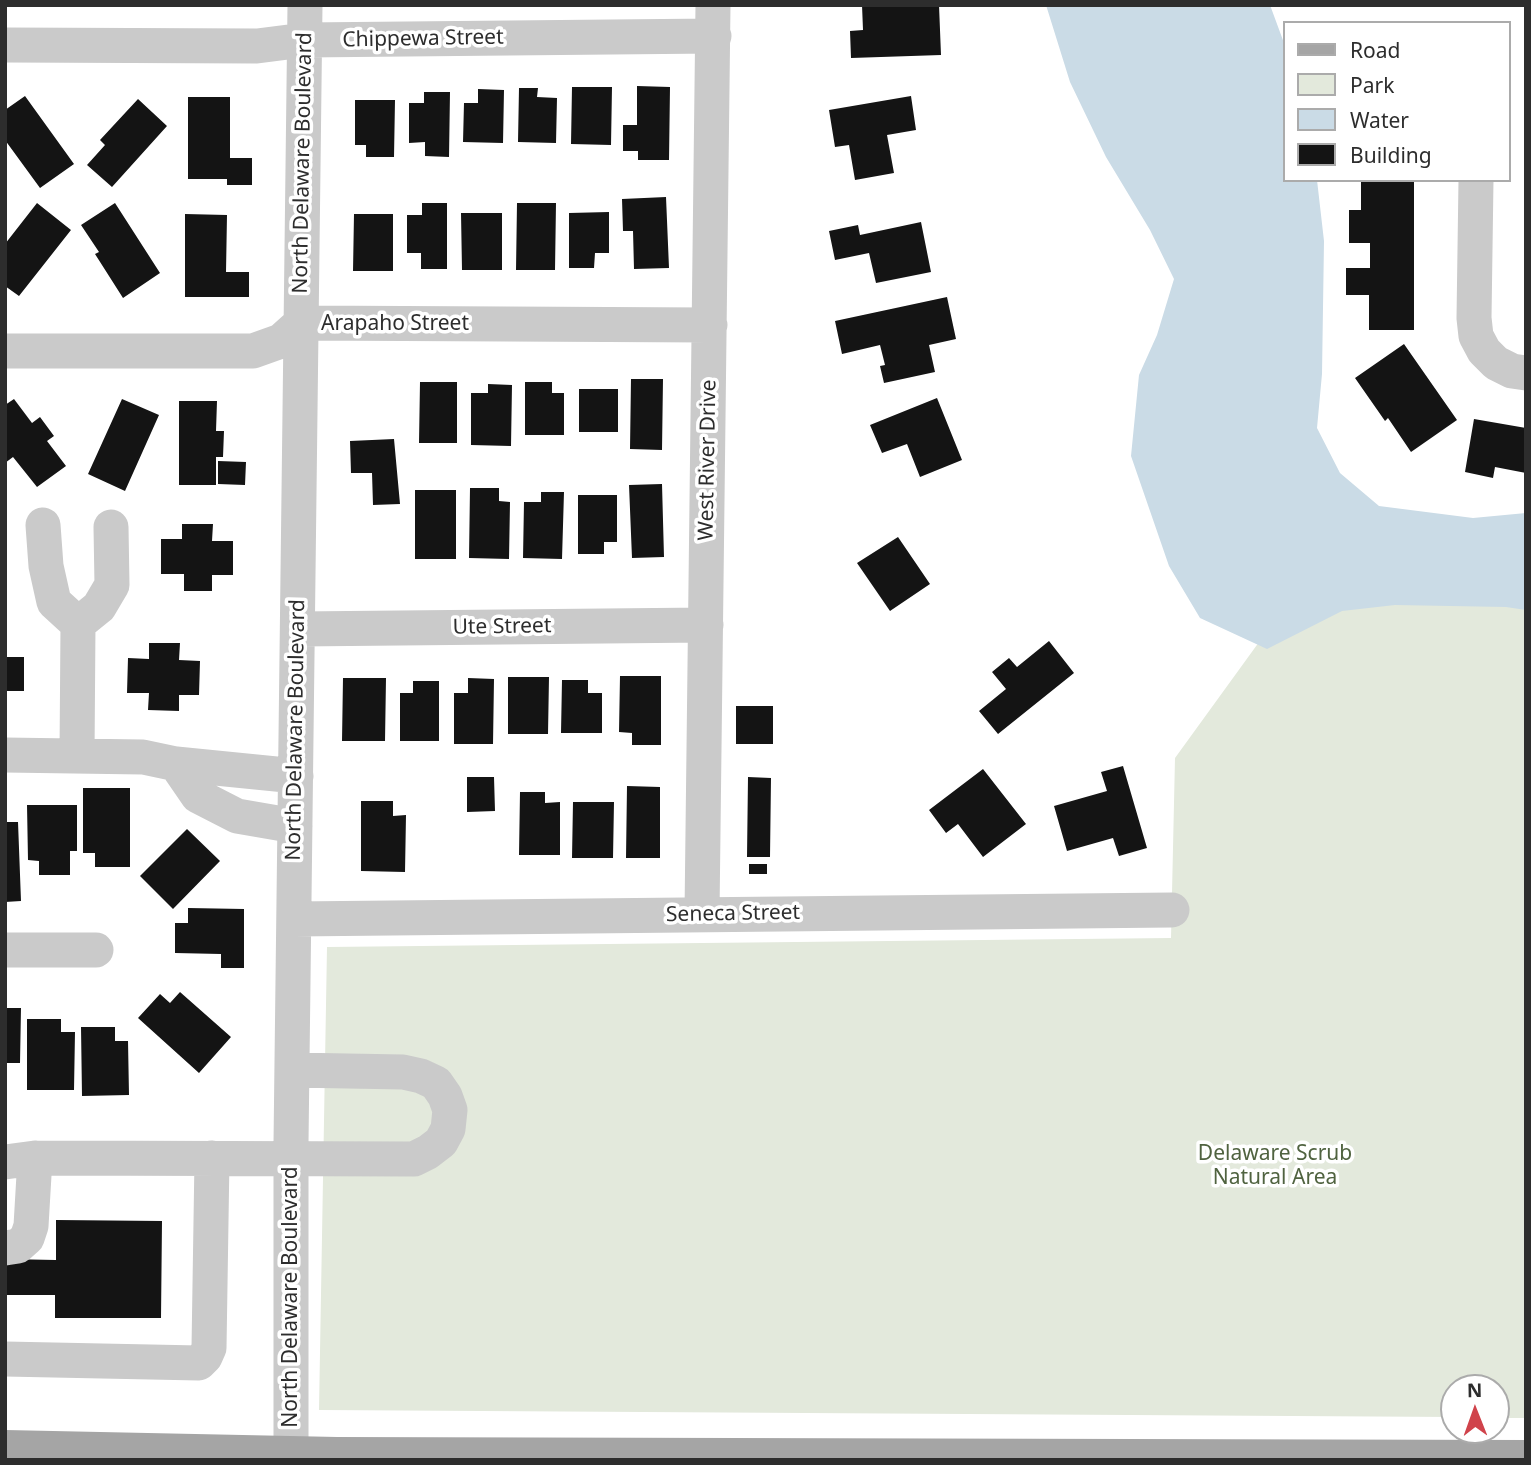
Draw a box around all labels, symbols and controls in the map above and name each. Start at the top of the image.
legend [1282,21,1510,182]
street label: Chippewa Street [342,25,504,53]
street label: North Delaware Boulevard [288,32,318,294]
text: Road [1350,36,1400,64]
text: Park [1350,71,1394,99]
text: Water [1350,106,1409,134]
text: Building [1350,141,1432,169]
street label: Arapaho Street [321,311,469,337]
street label: West River Drive [694,379,722,541]
street label: North Delaware Boulevard [281,599,311,861]
street label: Ute Street [452,614,552,640]
street label: Seneca Street [666,900,800,928]
park label: Delaware Scrub Natural Area [1198,1141,1352,1191]
street label: North Delaware Boulevard [278,1166,304,1428]
north arrow [1440,1374,1510,1444]
text: N [1467,1377,1483,1403]

